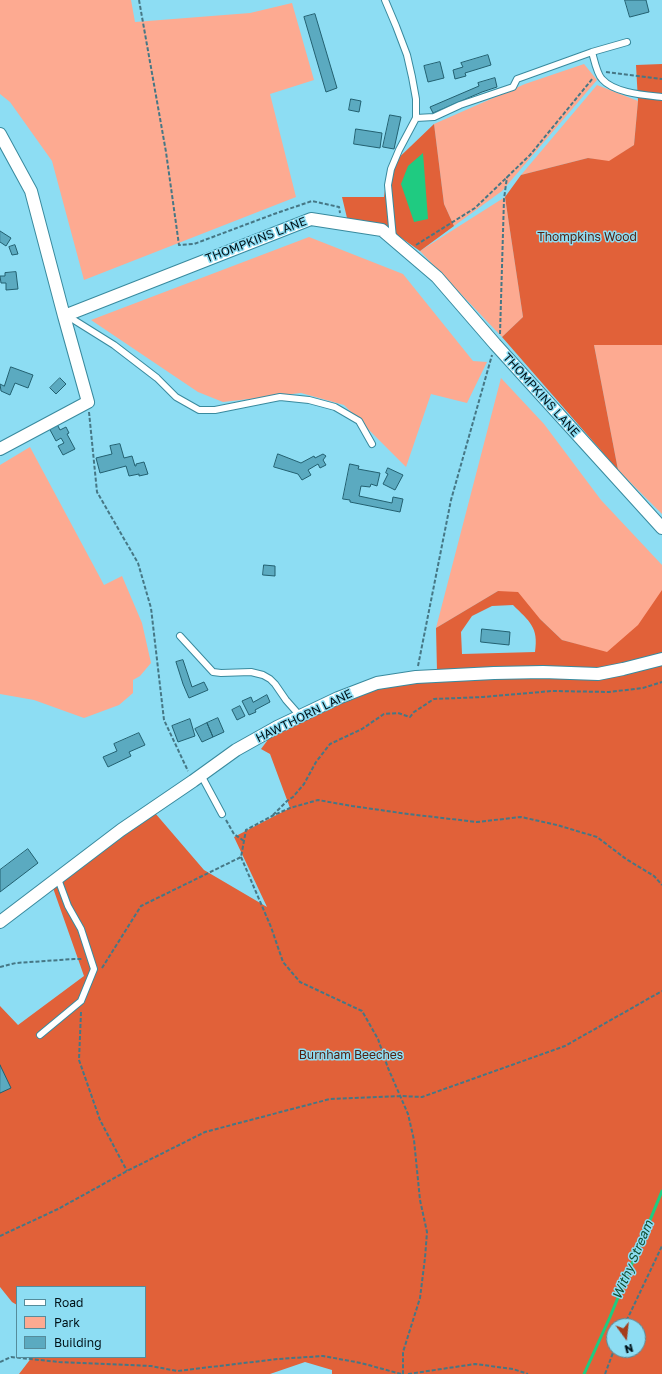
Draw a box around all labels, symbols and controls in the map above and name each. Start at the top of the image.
street label: THOMPKINS LANE [203,214,309,266]
park label: Thompkins Wood [537,230,637,244]
street label: THOMPKINS LANE [500,350,582,440]
street label: HAWTHORN LANE [253,686,355,746]
park label: Burnham Beeches [299,1048,403,1062]
water label: Withy Stream [609,1218,657,1302]
legend [16,1286,146,1358]
text: Road [54,1295,83,1310]
text: Park [54,1315,80,1330]
north arrow [606,1318,646,1358]
text: Building [54,1335,102,1350]
text: N [623,1342,635,1356]

